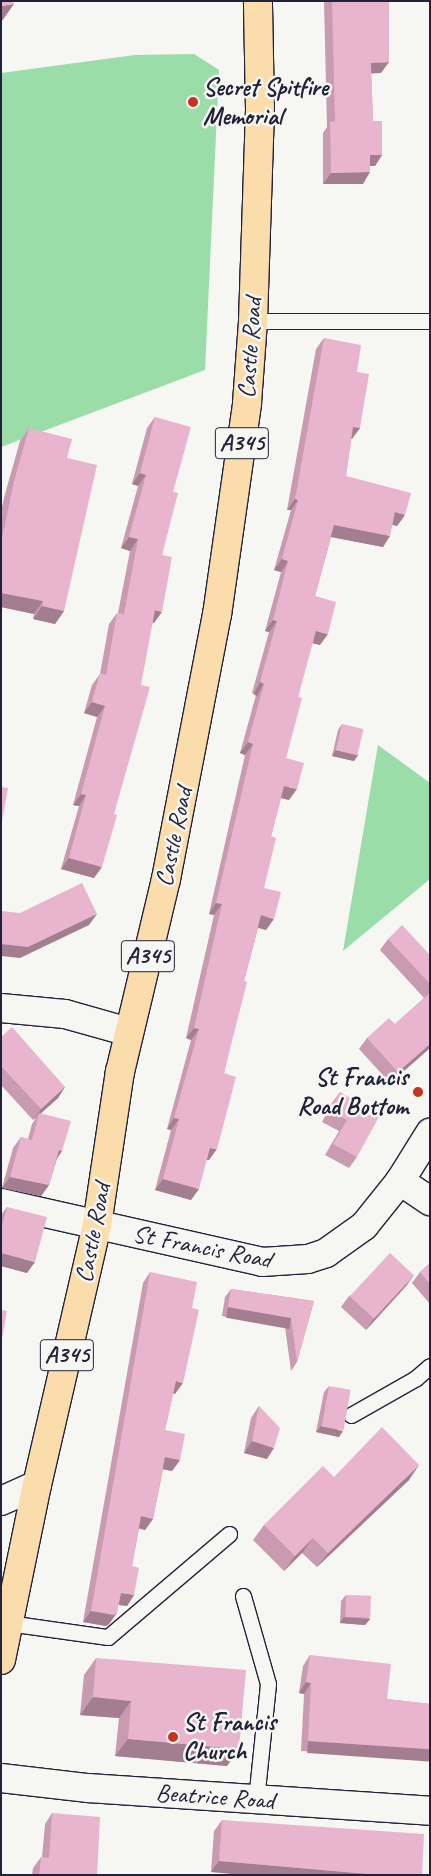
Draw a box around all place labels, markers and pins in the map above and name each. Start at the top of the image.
place label: Secret Spitfire Memorial [203,73,328,132]
marker: Secret Spitfire Memorial [187,96,199,108]
place label: St Francis Road Bottom [297,1063,408,1122]
marker: St Francis Road Bottom [412,1086,424,1098]
place label: St Francis Church [183,1708,276,1767]
marker: St Francis Church [167,1731,179,1743]

